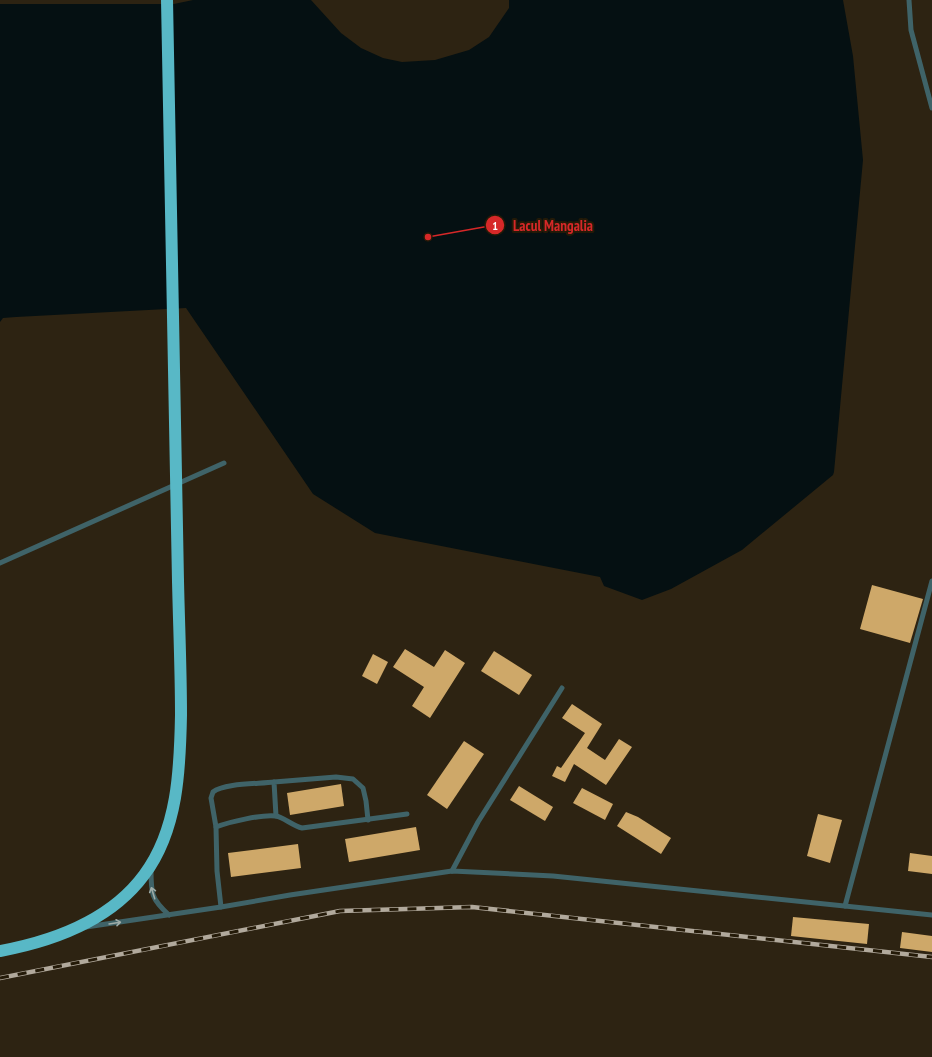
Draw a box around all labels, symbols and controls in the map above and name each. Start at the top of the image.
callout: Lacul Mangalia [485,212,601,239]
text: Lacul Mangalia [513,216,593,235]
text: 1 [492,218,498,233]
one-way arrow [149,886,156,899]
one-way arrow [108,919,121,927]

